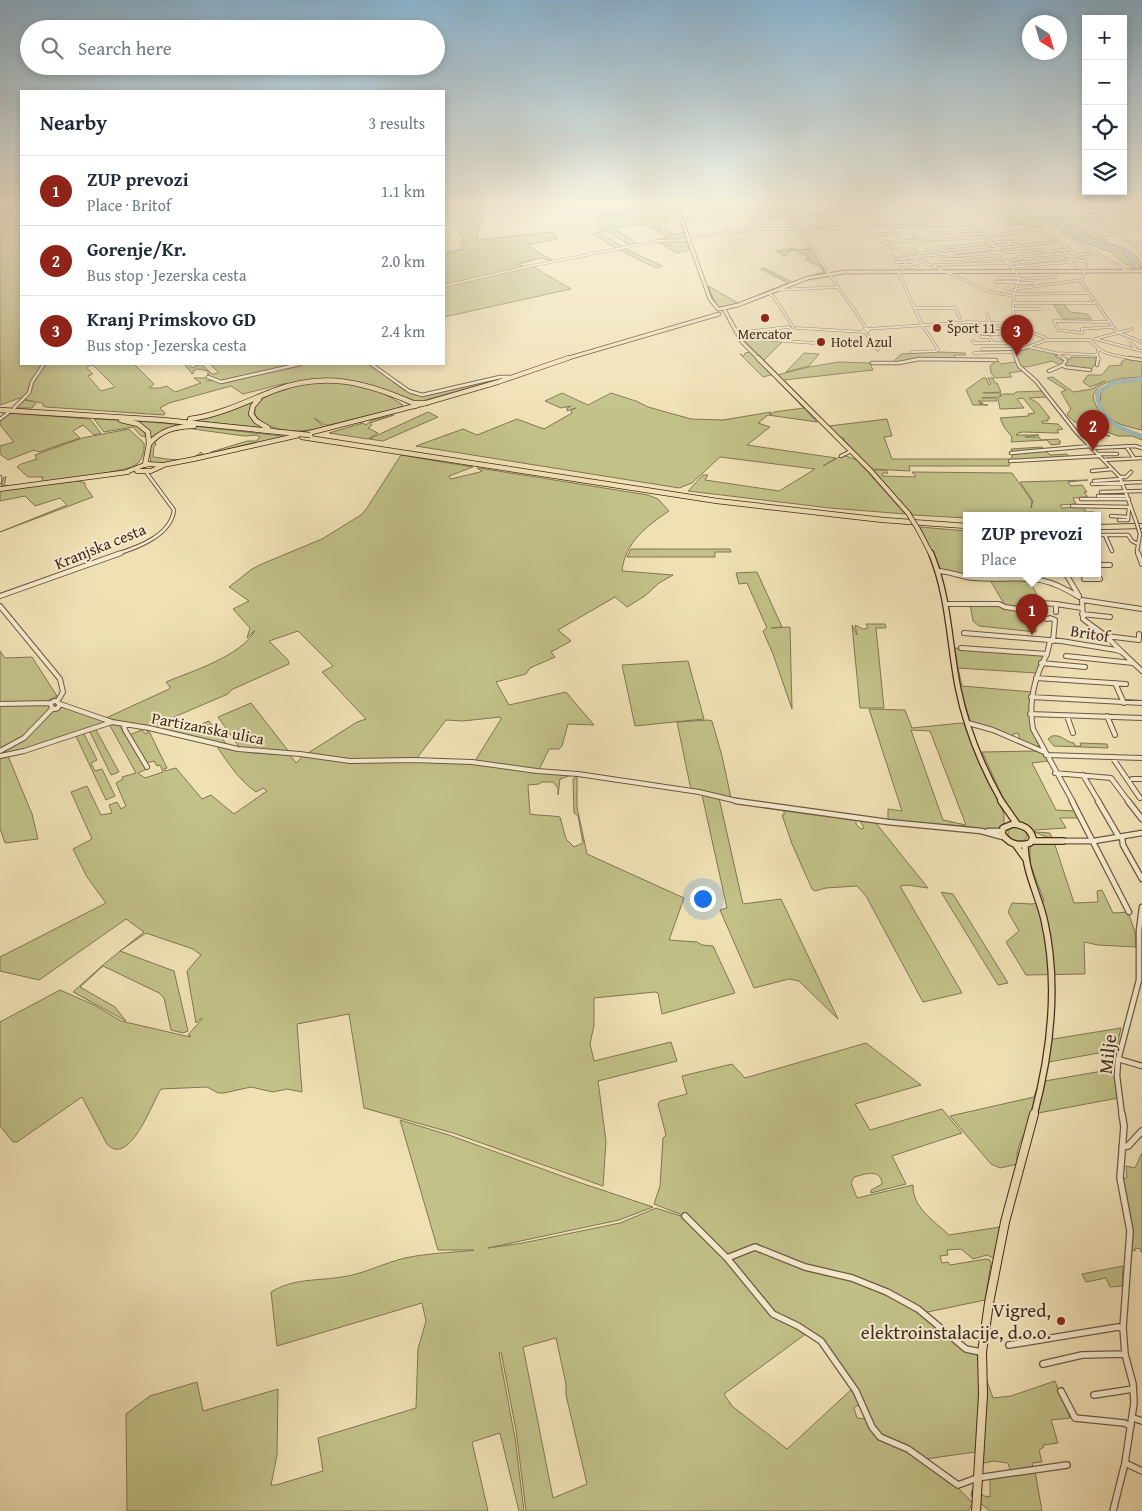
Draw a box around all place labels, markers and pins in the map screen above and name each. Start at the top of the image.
marker: Mercator [759,312,771,324]
pin: 3 [1001,315,1033,356]
place label: Šport 11 [947,318,996,338]
marker: Šport 11 [931,322,943,334]
place label: Mercator [738,324,792,344]
place label: Hotel Azul [831,332,892,352]
marker: Hotel Azul [815,336,827,348]
pin: 2 [1077,410,1109,451]
pin: 1 [1016,594,1048,635]
place label: Vigred, elektroinstalacije, d.o.o. [861,1296,1051,1346]
marker: Vigred, elektroinstalacije, d.o.o. [1055,1315,1067,1327]

